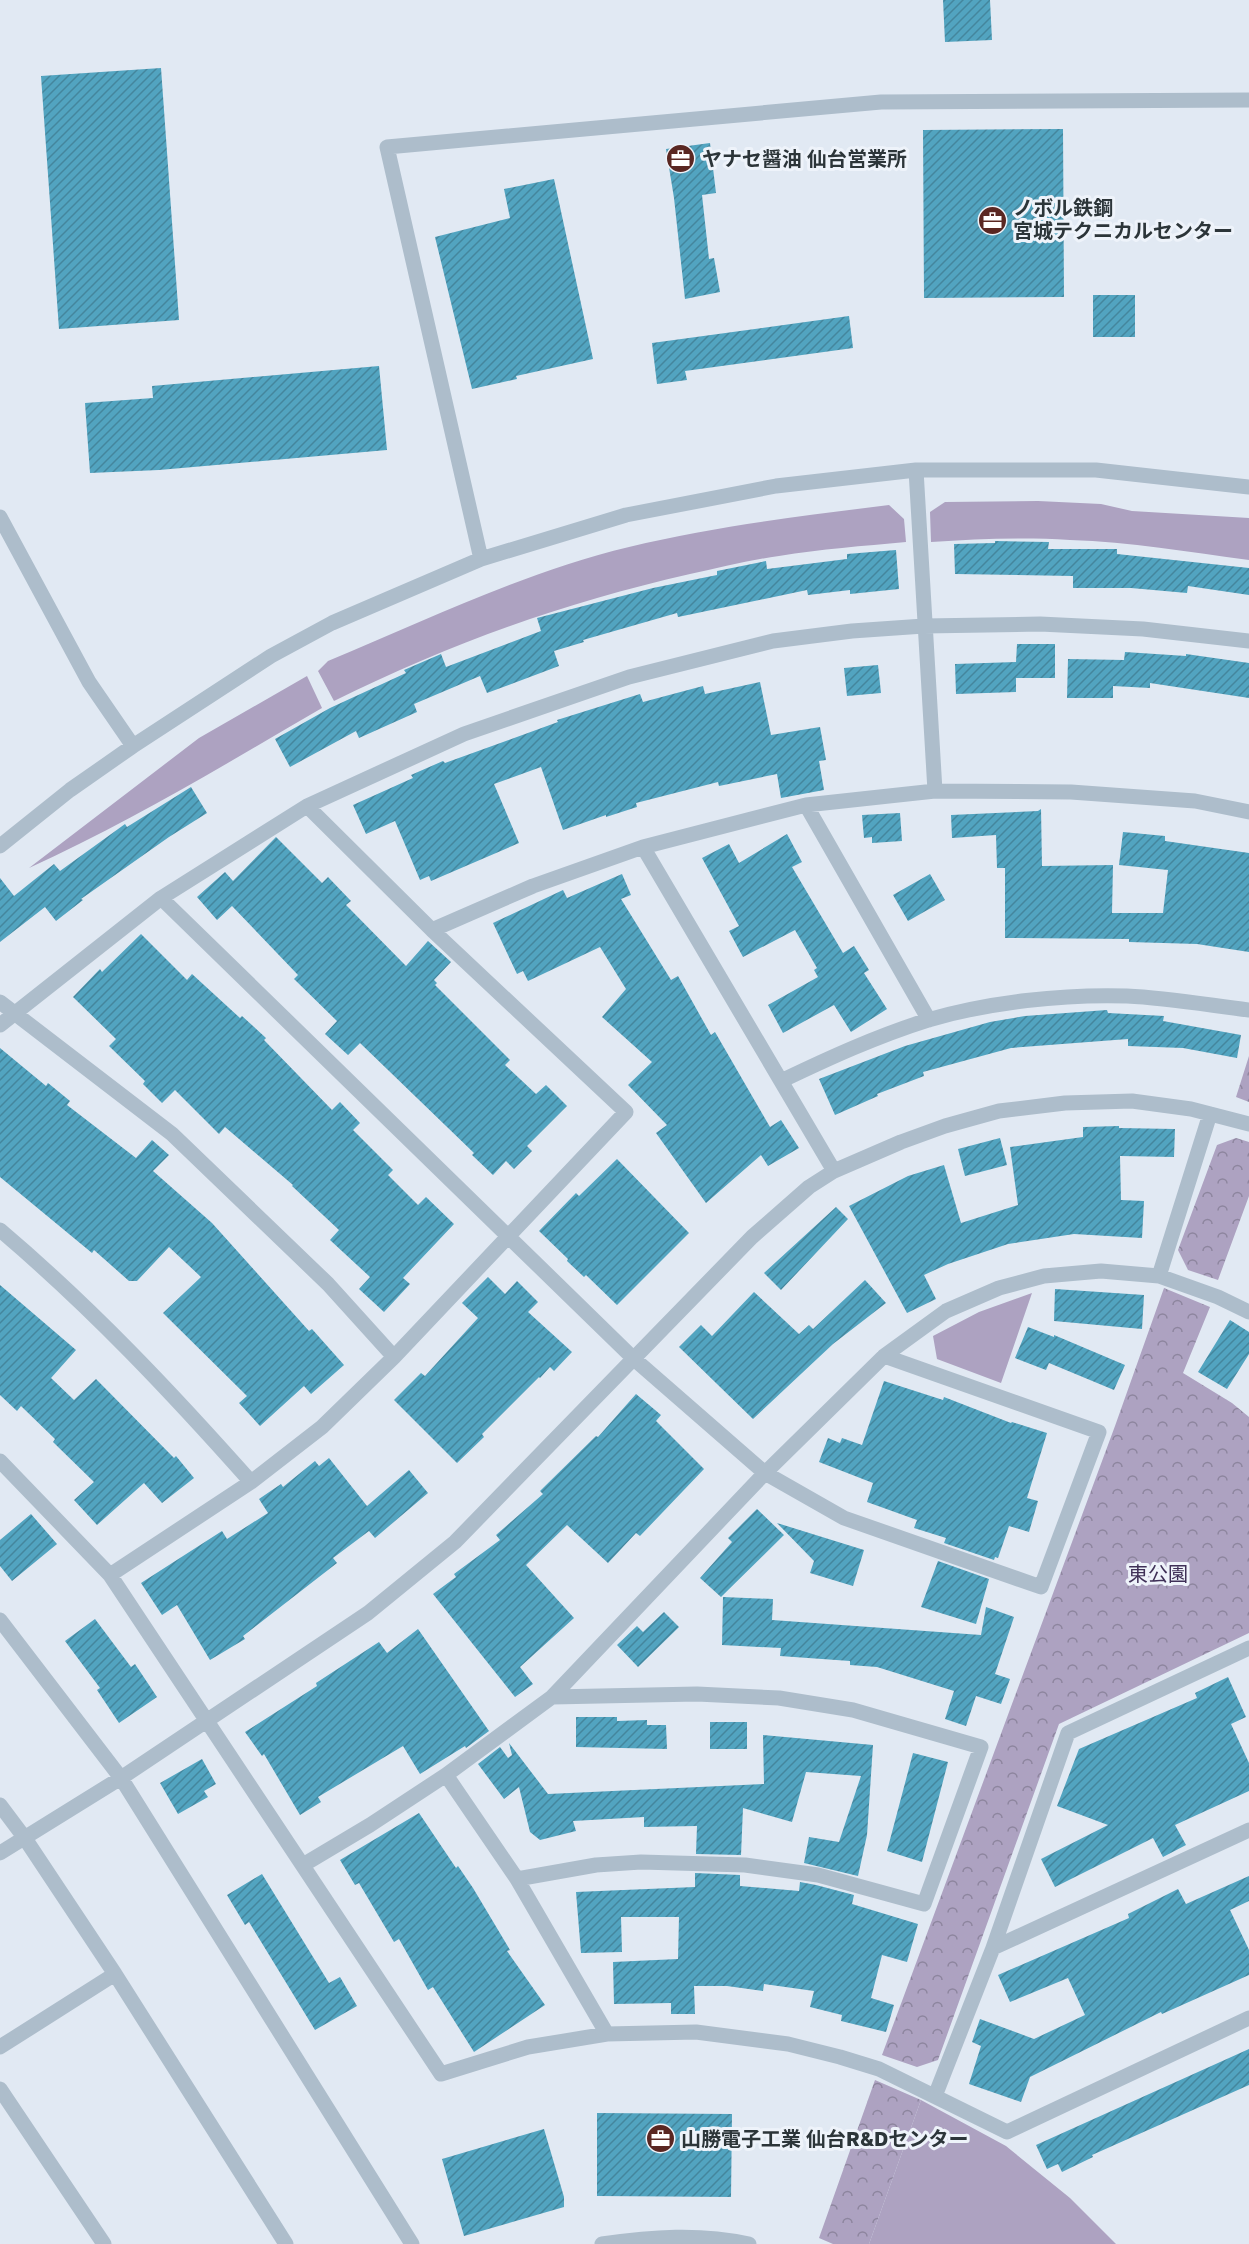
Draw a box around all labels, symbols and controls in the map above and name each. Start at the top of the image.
office icon: ヤナセ醤油 仙台営業所 [665,143,697,175]
place label: ヤナセ醤油 仙台営業所 [702,146,907,170]
place label: ノボル鉄鋼 宮城テクニカルセンター [1013,195,1233,242]
office icon: ノボル鉄鋼 宮城テクニカルセンター [976,204,1008,236]
park label: 東公園 [1128,1561,1188,1585]
office icon: 山勝電子工業 仙台R&Dセンター [644,2123,676,2155]
place label: 山勝電子工業 仙台R&Dセンター [681,2126,968,2150]

